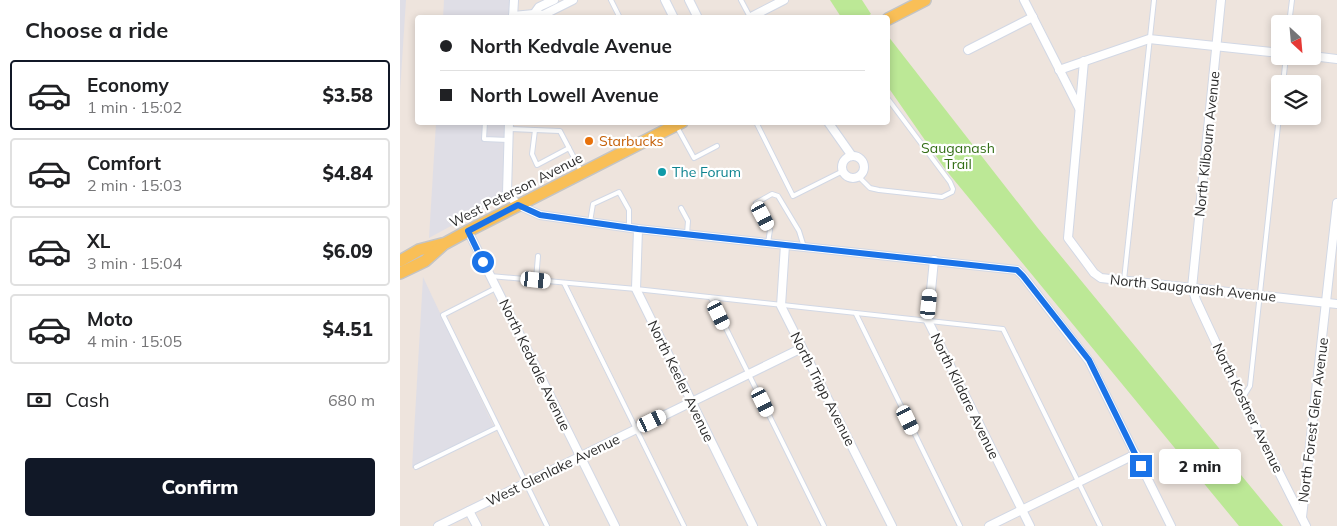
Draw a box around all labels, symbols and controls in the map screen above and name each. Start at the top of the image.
north arrow [1271,15,1321,65]
map controls [1271,15,1321,125]
text: Choose a ride [25,16,168,44]
text: North Kedvale Avenue [470,34,672,58]
street label: North Kilbourn Avenue [1190,70,1224,218]
icon: car [27,73,72,118]
text: Economy [87,73,169,97]
button: layers [1271,75,1321,125]
text: $3.58 [322,83,373,107]
text: North Lowell Avenue [470,83,659,107]
text: 1 min · 15:02 [87,97,182,117]
place label: Starbucks [599,132,664,150]
marker: Starbucks [583,135,595,147]
park label: Sauganash Trail [921,139,995,173]
street label: West Peterson Avenue [446,149,586,231]
icon: car [27,151,72,196]
text: Comfort [87,151,161,175]
text: $4.84 [322,161,373,185]
place label: The Forum [672,163,741,181]
marker: The Forum [656,166,668,178]
text: 2 min · 15:03 [87,175,182,195]
car [749,199,776,233]
icon: car [27,229,72,274]
text: XL [87,229,110,253]
text: $6.09 [322,239,373,263]
route start [472,251,494,273]
text: 3 min · 15:04 [87,253,182,273]
street label: North Sauganash Avenue [1109,270,1277,306]
car [520,271,551,289]
car [919,288,938,320]
street label: North Kedvale Avenue [495,296,575,434]
car [705,298,732,332]
icon: car [27,307,72,352]
text: Moto [87,307,133,331]
text: $4.51 [322,317,373,341]
street label: North Keeler Avenue [644,317,718,445]
street label: North Tripp Avenue [786,329,860,449]
street label: North Kildare Avenue [927,330,1003,462]
text: 4 min · 15:05 [87,331,182,351]
street label: North Forest Glen Avenue [1294,336,1332,504]
street label: North Kostner Avenue [1209,340,1287,476]
car [749,385,776,419]
icon: cash [25,386,53,414]
text: Cash [65,388,110,412]
text: 680 m [328,390,375,410]
car [894,403,921,437]
car [635,408,668,434]
street label: West Glenlake Avenue [483,430,623,510]
callout: 2 min [1158,448,1241,484]
route end [1130,455,1152,477]
text: 2 min [1179,456,1221,476]
button: Confirm [25,458,375,516]

